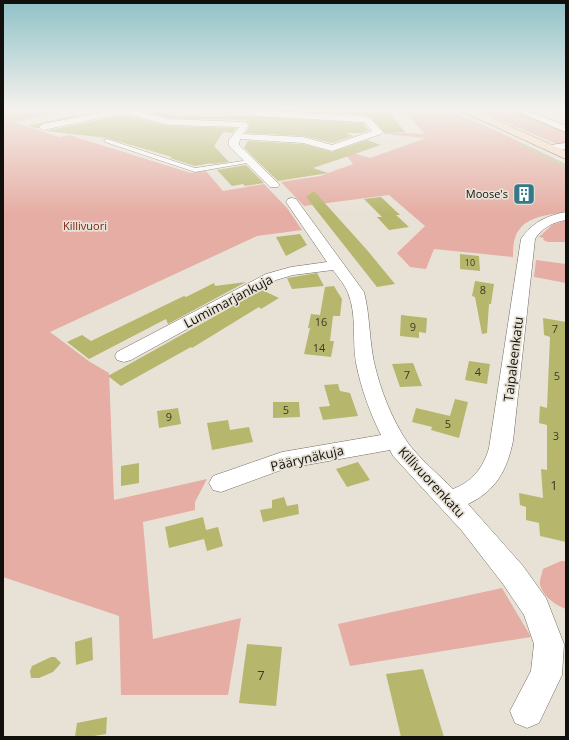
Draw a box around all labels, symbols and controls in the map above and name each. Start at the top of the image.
building icon: Moose's [511,181,537,207]
place label: Moose's [466,186,508,201]
park label: Killivuori [63,218,107,233]
house number: 10 [465,256,475,269]
street label: Lumimarjankuja [180,270,276,332]
house number: 8 [480,282,486,297]
house number: 16 [315,314,327,329]
street label: Taipaleenkatu [499,316,527,402]
house number: 9 [410,319,416,334]
house number: 7 [552,321,558,336]
house number: 14 [313,340,326,355]
house number: 4 [475,364,482,379]
house number: 7 [404,367,410,382]
house number: 5 [554,368,560,383]
house number: 5 [283,402,289,417]
house number: 9 [166,409,172,424]
house number: 5 [445,416,451,431]
house number: 3 [553,428,559,443]
street label: Päärynäkuja [269,441,345,475]
street label: Killivuorenkatu [395,443,469,521]
house number: 1 [550,476,558,494]
house number: 7 [257,666,265,684]

